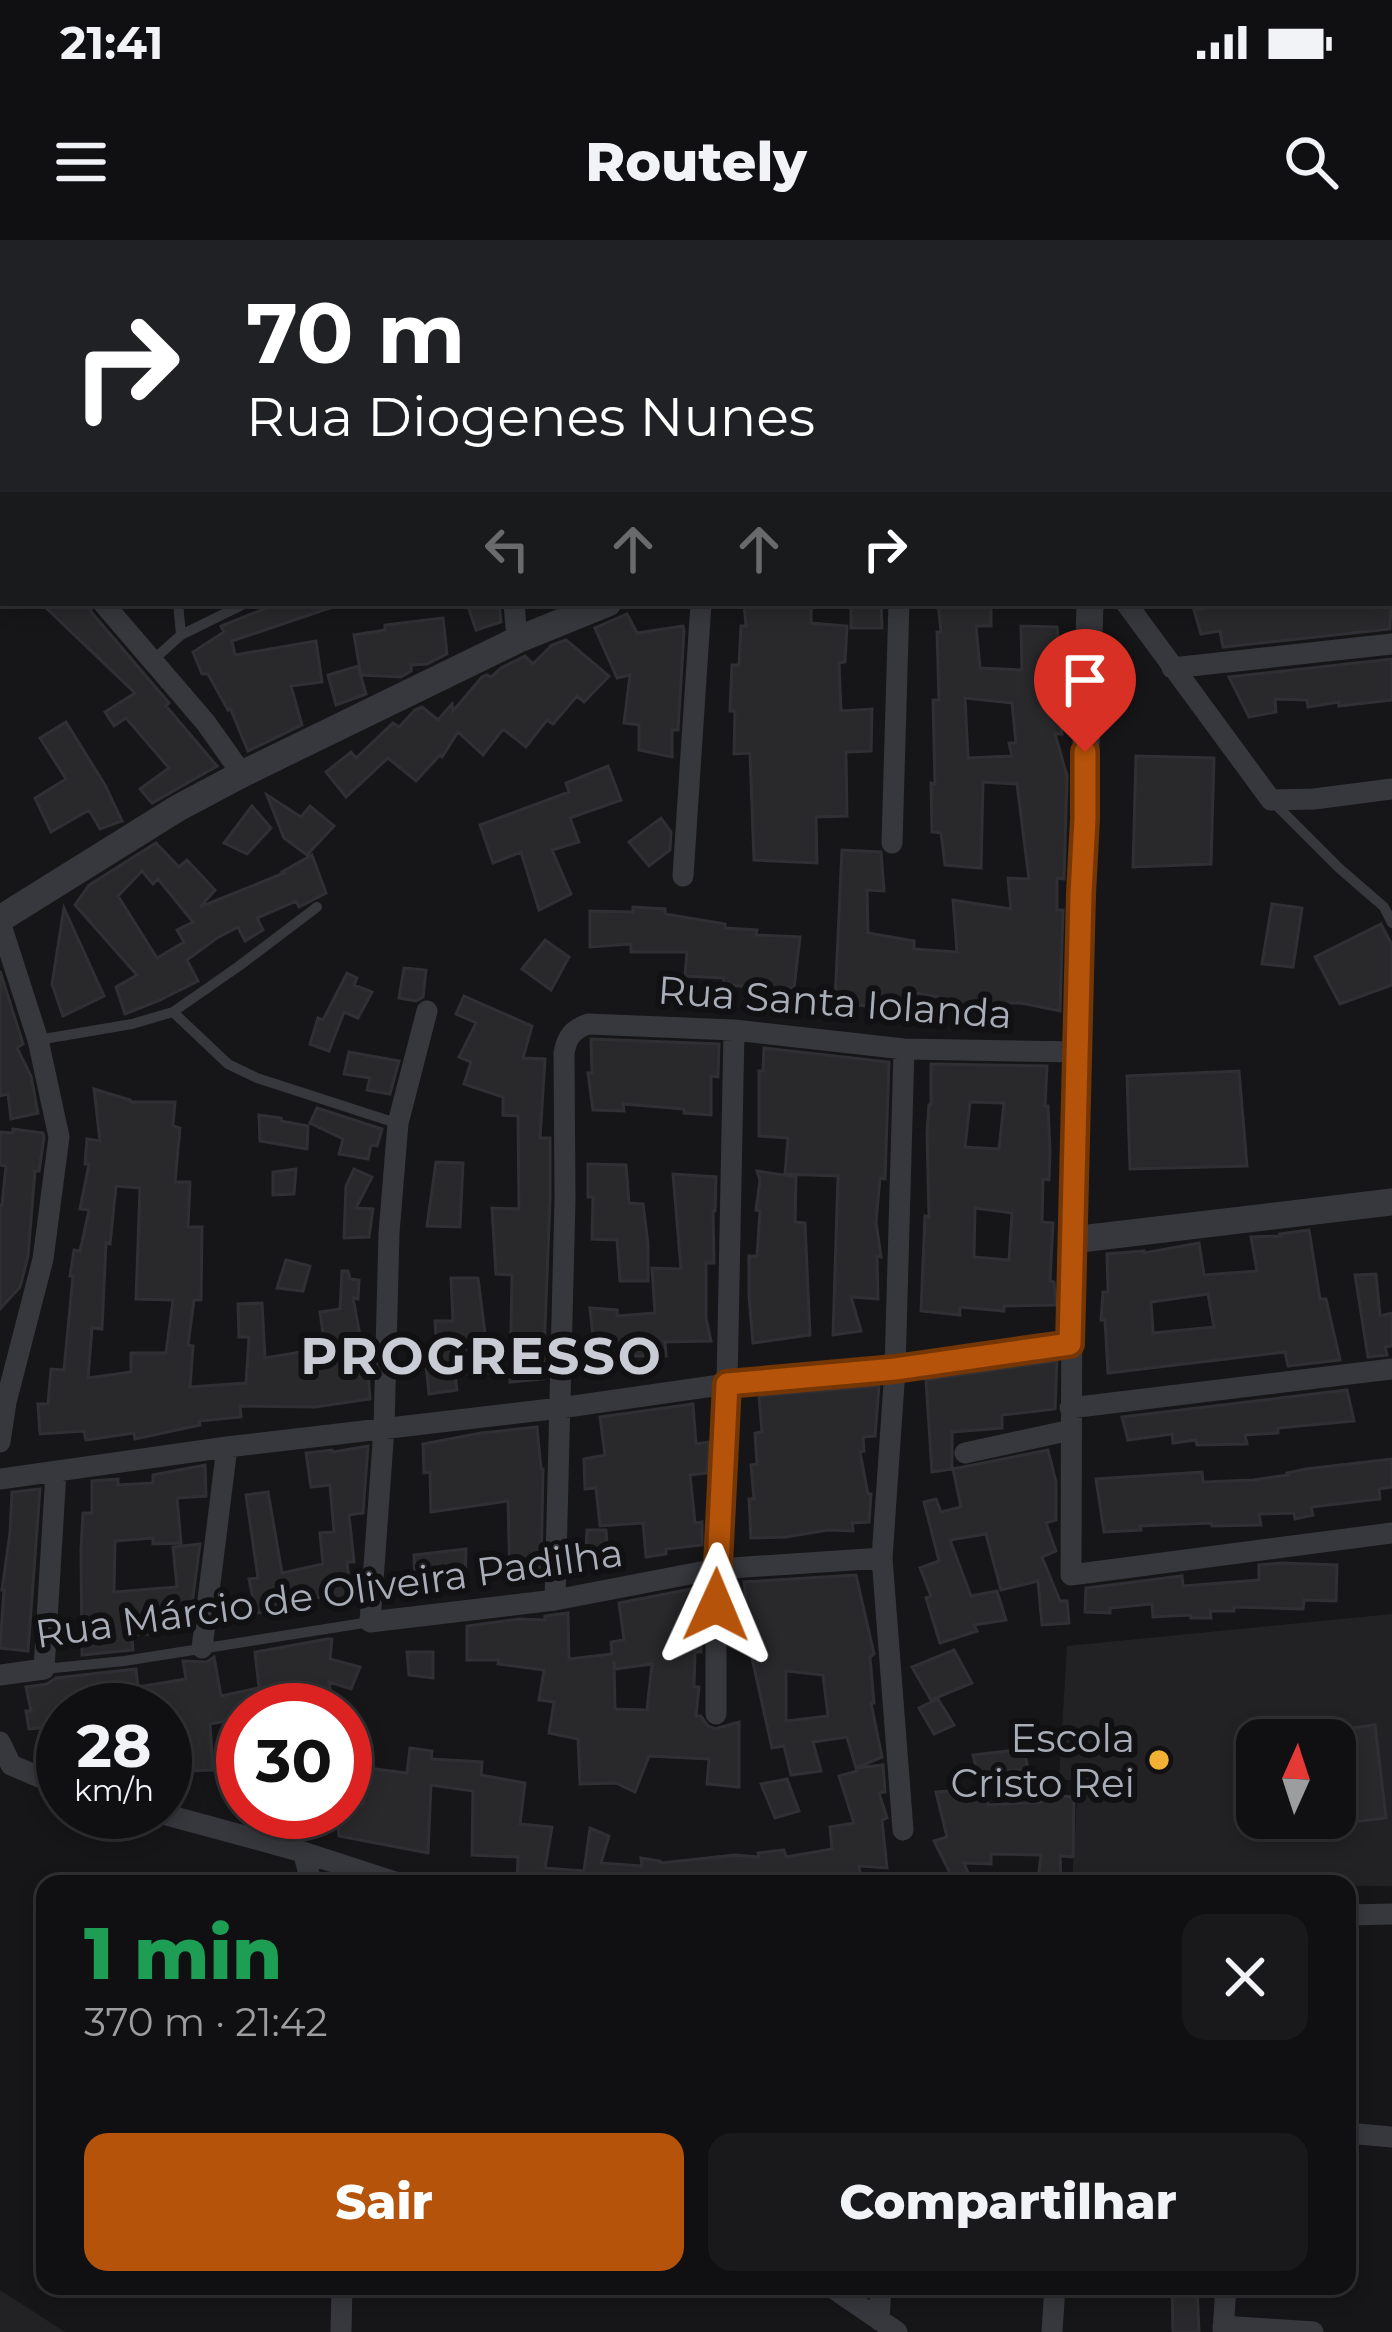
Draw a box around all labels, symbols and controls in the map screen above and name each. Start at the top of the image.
text: 21:41 [60,15,164,70]
icon: menu [48,129,114,195]
text: Routely [585,129,807,195]
icon: search [1278,129,1344,195]
text: 70 m [246,282,465,384]
icon: right [48,288,204,444]
text: Rua Diogenes Nunes [246,384,815,450]
icon: left [474,516,540,582]
icon: ahead [600,516,666,582]
icon: ahead [726,516,792,582]
icon: right [852,516,918,582]
pin [1034,629,1136,752]
icon: arrive [1052,647,1118,713]
street label: Rua Santa Iolanda [656,966,1014,1038]
district label: PROGRESSO [300,1325,664,1387]
street label: Rua Márcio de Oliveira Padilha [32,1528,626,1658]
position arrow [653,1542,779,1668]
speed limit sign: 30 [216,1683,372,1839]
text: 28 [77,1709,152,1782]
place label: Escola Cristo Rei [950,1714,1135,1807]
north arrow [1236,1719,1356,1839]
map controls [1236,1719,1356,1839]
marker: Escola Cristo Rei [1146,1747,1172,1773]
text: km/h [74,1772,154,1809]
text: 1 min [84,1909,282,1997]
button: close [1182,1914,1308,2040]
text: 370 m · 21:42 [84,1998,328,2046]
button: Sair [84,2133,684,2271]
button: Compartilhar [708,2133,1308,2271]

